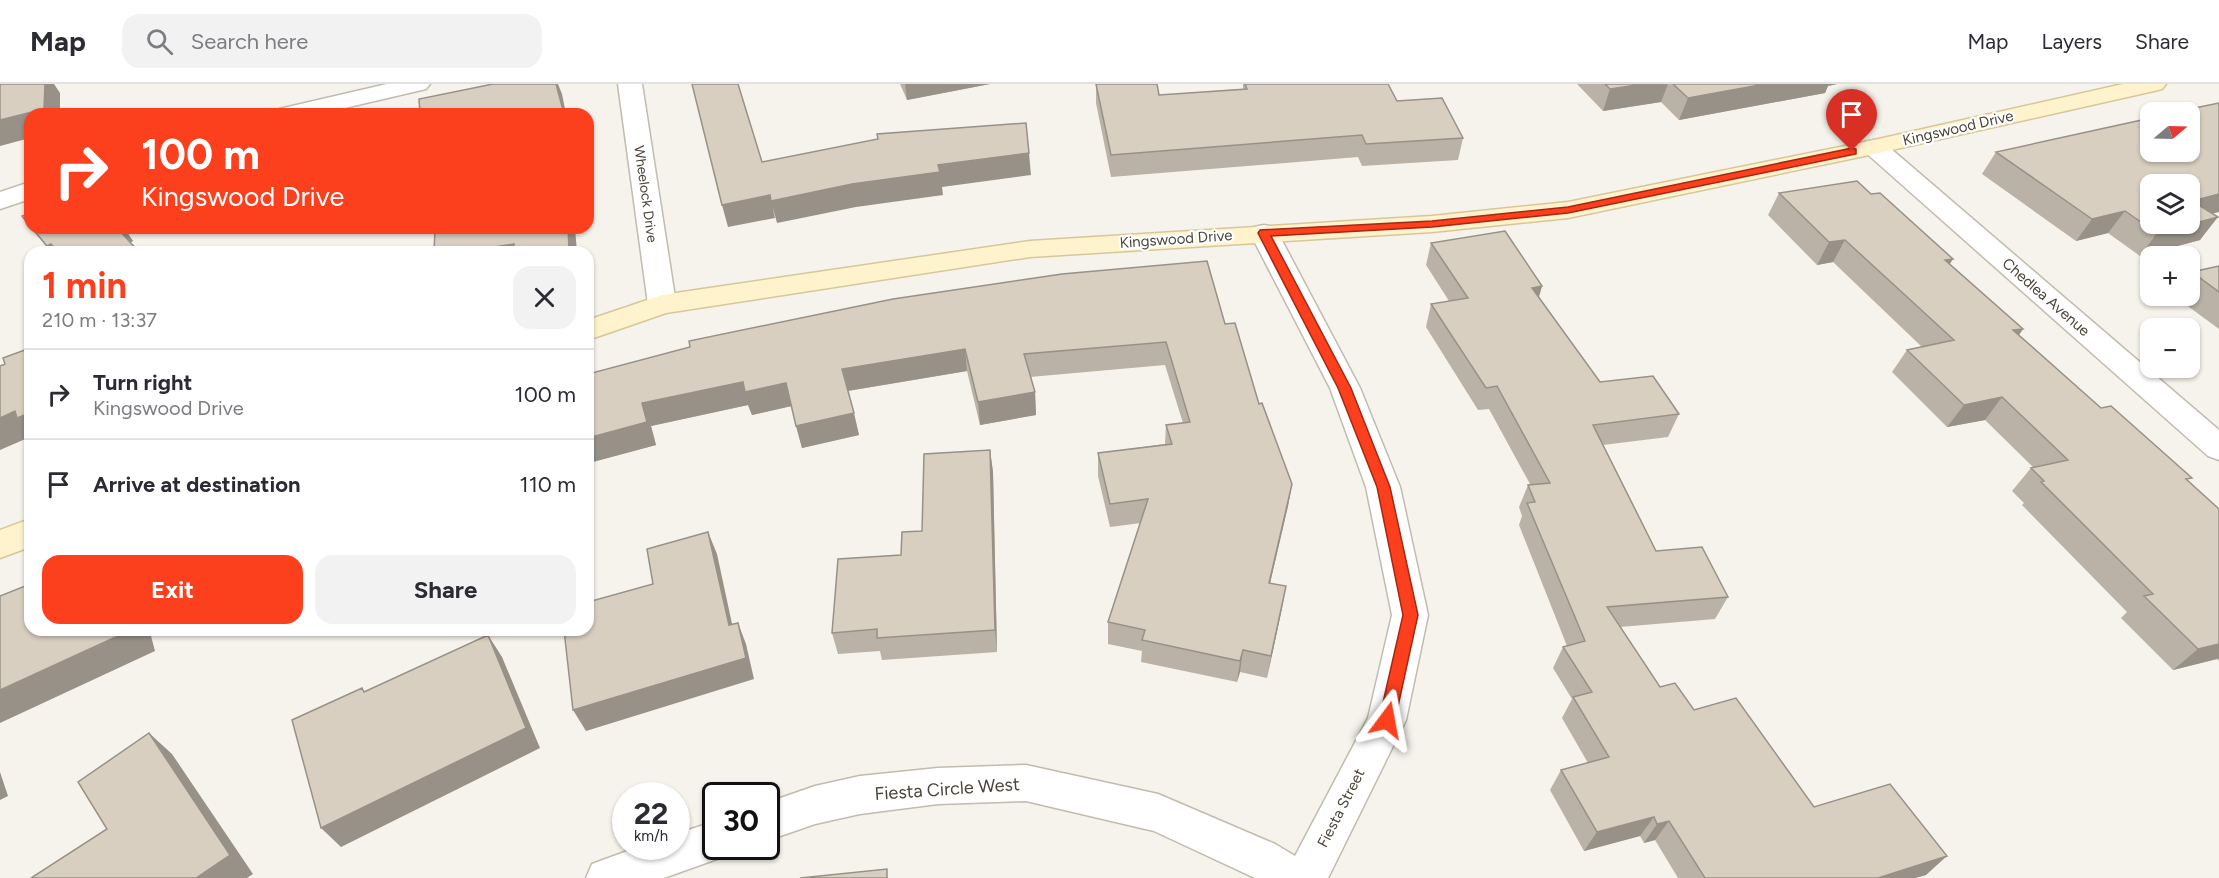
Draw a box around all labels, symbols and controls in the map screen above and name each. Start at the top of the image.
search box [122,14,542,68]
text: Map [30,24,86,58]
icon: search [143,25,176,58]
text: Search here [191,28,308,55]
text: Map [1968,29,2008,54]
text: Layers [2041,29,2102,54]
text: Share [2135,29,2189,54]
pin [1826,89,1877,151]
icon: arrive [1835,98,1868,131]
north arrow [2140,102,2200,162]
map controls [2140,102,2200,378]
street label: Kingswood Drive [1901,107,2015,149]
text: 100 m [141,129,260,180]
icon: right [42,132,120,210]
street label: Wheelock Drive [630,144,661,244]
button: layers [2140,174,2200,234]
text: Kingswood Drive [141,180,344,213]
street label: Kingswood Drive [1119,226,1233,252]
button: + [2140,246,2200,306]
street label: Chedlea Avenue [1999,254,2093,340]
text: 1 min [42,264,127,307]
button: close [513,266,576,329]
text: 210 m · 13:37 [42,308,157,332]
button: − [2140,318,2200,378]
text: Turn right [93,369,192,396]
icon: right [42,378,75,411]
text: 100 m [515,381,576,408]
text: Kingswood Drive [93,396,244,420]
icon: arrive [42,468,75,501]
text: Arrive at destination [93,471,301,498]
text: 110 m [520,471,576,498]
button: Exit [42,555,303,624]
button: Share [315,555,576,624]
position arrow [1355,688,1419,752]
street label: Fiesta Street [1314,765,1369,850]
street label: Fiesta Circle West [874,773,1020,805]
speed limit sign: 30 [702,782,780,860]
text: 22 [634,795,668,832]
text: km/h [634,827,668,845]

